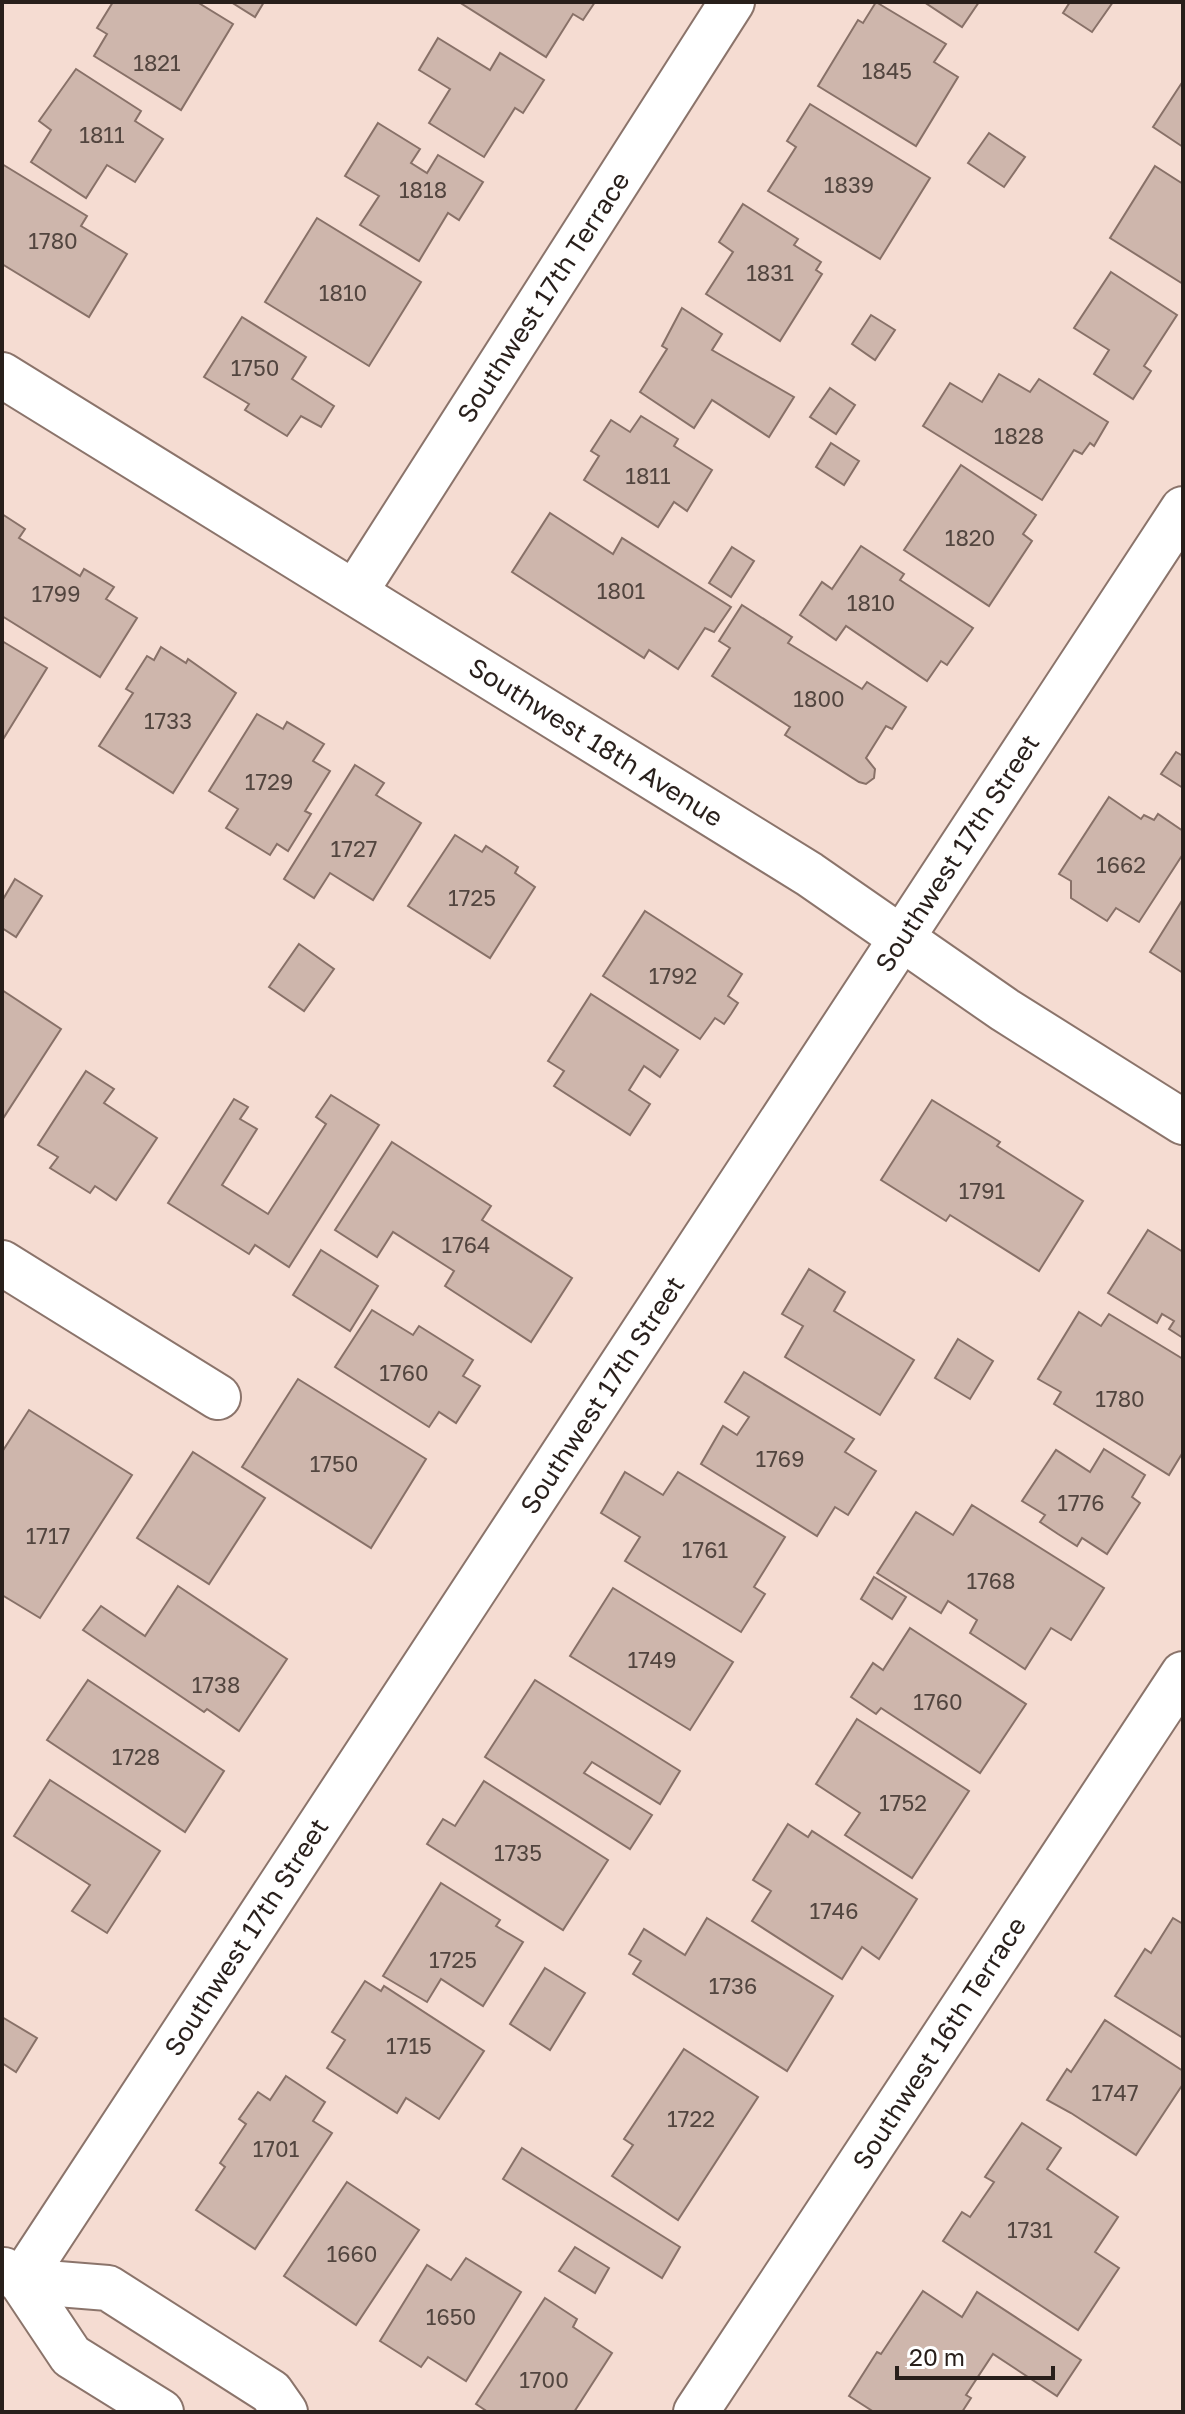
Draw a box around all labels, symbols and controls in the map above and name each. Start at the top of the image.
house number: 1821 [133,49,181,76]
house number: 1845 [862,57,912,84]
house number: 1811 [79,121,125,148]
street label: Southwest 17th Terrace [450,166,636,428]
house number: 1839 [824,171,874,198]
house number: 1818 [399,176,447,203]
house number: 1780 [28,227,78,254]
house number: 1831 [746,259,794,286]
house number: 1810 [319,279,367,306]
house number: 1750 [231,354,279,381]
house number: 1828 [994,422,1044,449]
house number: 1811 [625,462,671,489]
house number: 1820 [945,524,995,551]
house number: 1801 [597,577,646,604]
house number: 1799 [32,580,80,607]
house number: 1810 [847,589,895,616]
street label: Southwest 18th Avenue [463,651,729,833]
house number: 1800 [793,685,845,712]
house number: 1733 [144,707,192,734]
street label: Southwest 17th Street [869,728,1045,978]
house number: 1729 [245,768,293,795]
house number: 1727 [331,835,377,862]
house number: 1662 [1096,851,1146,878]
house number: 1725 [448,884,496,911]
house number: 1792 [649,962,697,989]
house number: 1791 [959,1177,1005,1204]
house number: 1764 [441,1231,491,1258]
street label: Southwest 17th Street [514,1270,690,1520]
house number: 1760 [379,1359,429,1386]
house number: 1780 [1095,1385,1145,1412]
house number: 1769 [756,1445,804,1472]
house number: 1750 [310,1450,358,1477]
house number: 1776 [1057,1489,1105,1516]
house number: 1717 [26,1522,70,1549]
house number: 1761 [682,1536,728,1563]
house number: 1768 [966,1567,1016,1594]
house number: 1749 [627,1646,677,1673]
house number: 1738 [192,1671,240,1698]
house number: 1760 [913,1688,963,1715]
house number: 1728 [112,1743,160,1770]
house number: 1752 [879,1789,927,1816]
street label: Southwest 17th Street [158,1812,334,2062]
house number: 1735 [494,1839,542,1866]
house number: 1746 [809,1897,859,1924]
street label: Southwest 16th Terrace [846,1911,1032,2175]
house number: 1725 [429,1946,477,1973]
house number: 1736 [709,1972,757,1999]
house number: 1715 [386,2032,432,2059]
house number: 1747 [1091,2079,1139,2106]
house number: 1722 [667,2105,715,2132]
house number: 1701 [253,2135,300,2162]
house number: 1731 [1007,2216,1053,2243]
house number: 1660 [327,2240,377,2267]
house number: 1650 [426,2303,476,2330]
scale bar [897,2330,1053,2380]
text: 20 m [909,2342,965,2371]
house number: 1700 [519,2366,569,2393]

